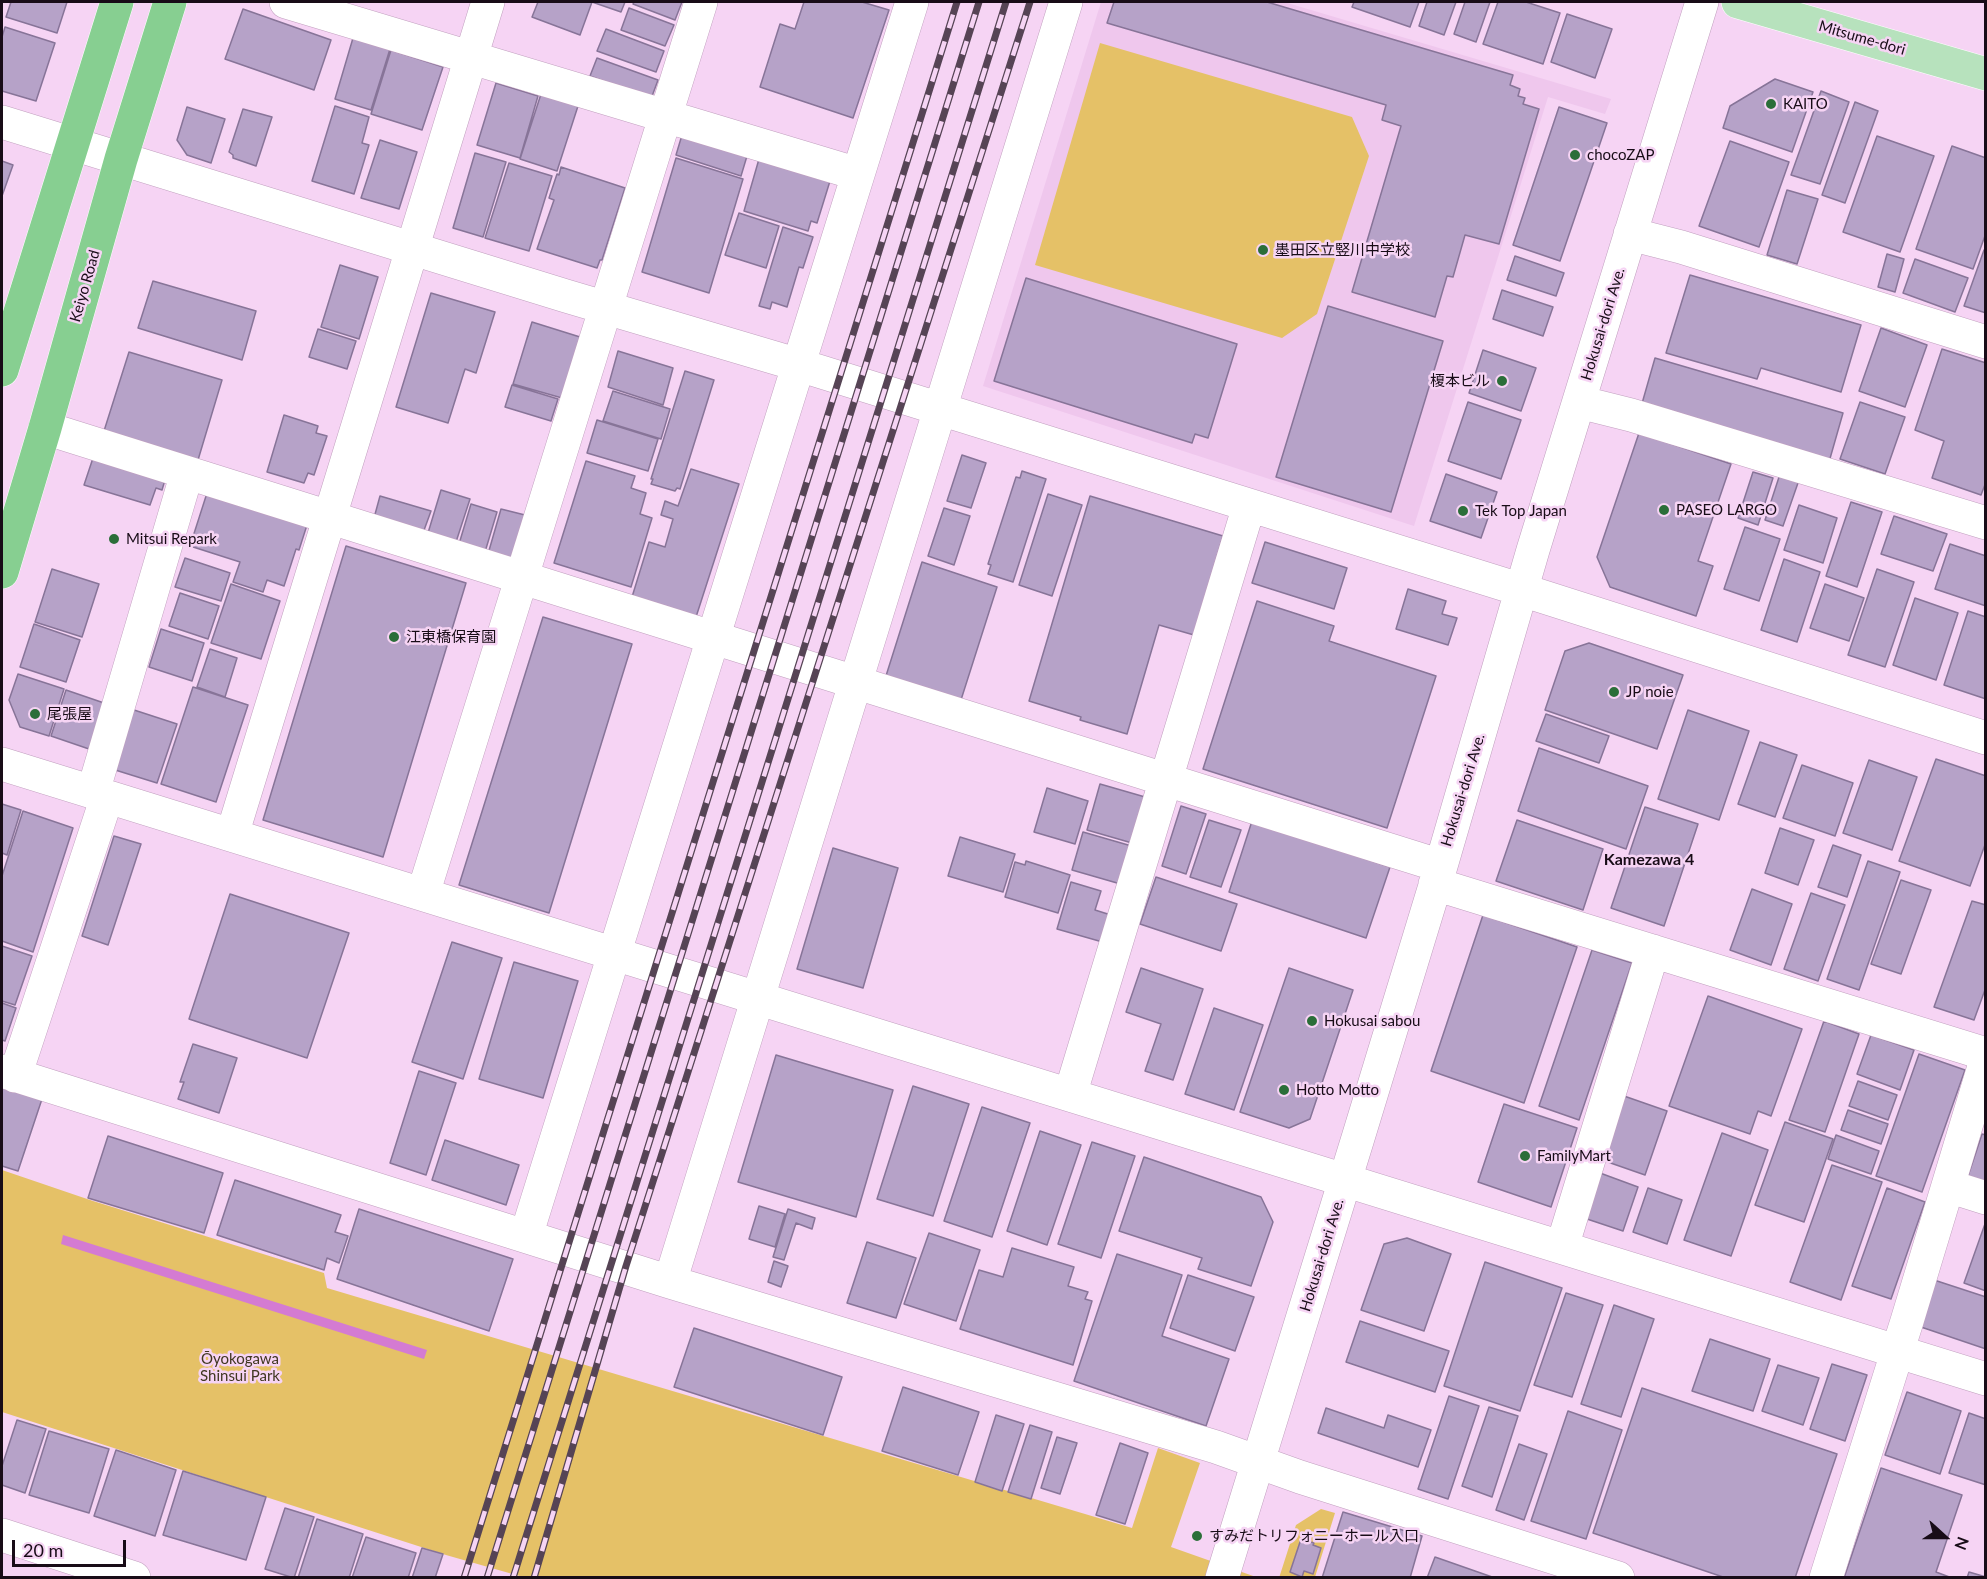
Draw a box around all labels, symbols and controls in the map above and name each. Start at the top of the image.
street label: Mitsume-dori [1817,17,1907,59]
place label: KAITO [1783,95,1828,113]
marker: KAITO [1764,97,1778,111]
place label: chocoZAP [1587,146,1654,164]
marker: chocoZAP [1568,148,1582,162]
place label: 墨田区立竪川中学校 [1275,241,1410,259]
marker: 墨田区立竪川中学校 [1256,243,1270,257]
street label: Keiyo Road [66,248,104,324]
street label: Hokusai-dori Ave. [1577,265,1629,383]
place label: 榎本ビル [1430,372,1490,390]
marker: 榎本ビル [1495,374,1509,388]
place label: PASEO LARGO [1676,501,1777,519]
place label: Tek Top Japan [1475,502,1567,520]
marker: PASEO LARGO [1657,503,1671,517]
marker: Tek Top Japan [1456,504,1470,518]
place label: Mitsui Repark [126,530,217,548]
marker: Mitsui Repark [107,532,121,546]
place label: 江東橋保育園 [406,628,496,646]
marker: 江東橋保育園 [387,630,401,644]
place label: JP noie [1626,683,1674,701]
marker: JP noie [1607,685,1621,699]
place label: 尾張屋 [47,705,92,723]
marker: 尾張屋 [28,707,42,721]
street label: Hokusai-dori Ave. [1437,731,1489,849]
district label: Kamezawa 4 [1604,850,1694,870]
place label: Hokusai sabou [1324,1012,1420,1030]
marker: Hokusai sabou [1305,1014,1319,1028]
place label: Hotto Motto [1296,1081,1379,1099]
marker: Hotto Motto [1277,1083,1291,1097]
place label: FamilyMart [1537,1147,1611,1165]
marker: FamilyMart [1518,1149,1532,1163]
street label: Hokusai-dori Ave. [1296,1196,1348,1314]
park label: Ōyokogawa Shinsui Park [200,1350,280,1385]
north arrow [1915,1507,1975,1567]
place label: すみだトリフォニーホール入口 [1209,1527,1419,1545]
scale bar [15,1528,129,1566]
marker: すみだトリフォニーホール入口 [1190,1529,1204,1543]
text: N [1951,1534,1973,1553]
text: 20 m [23,1539,63,1561]

